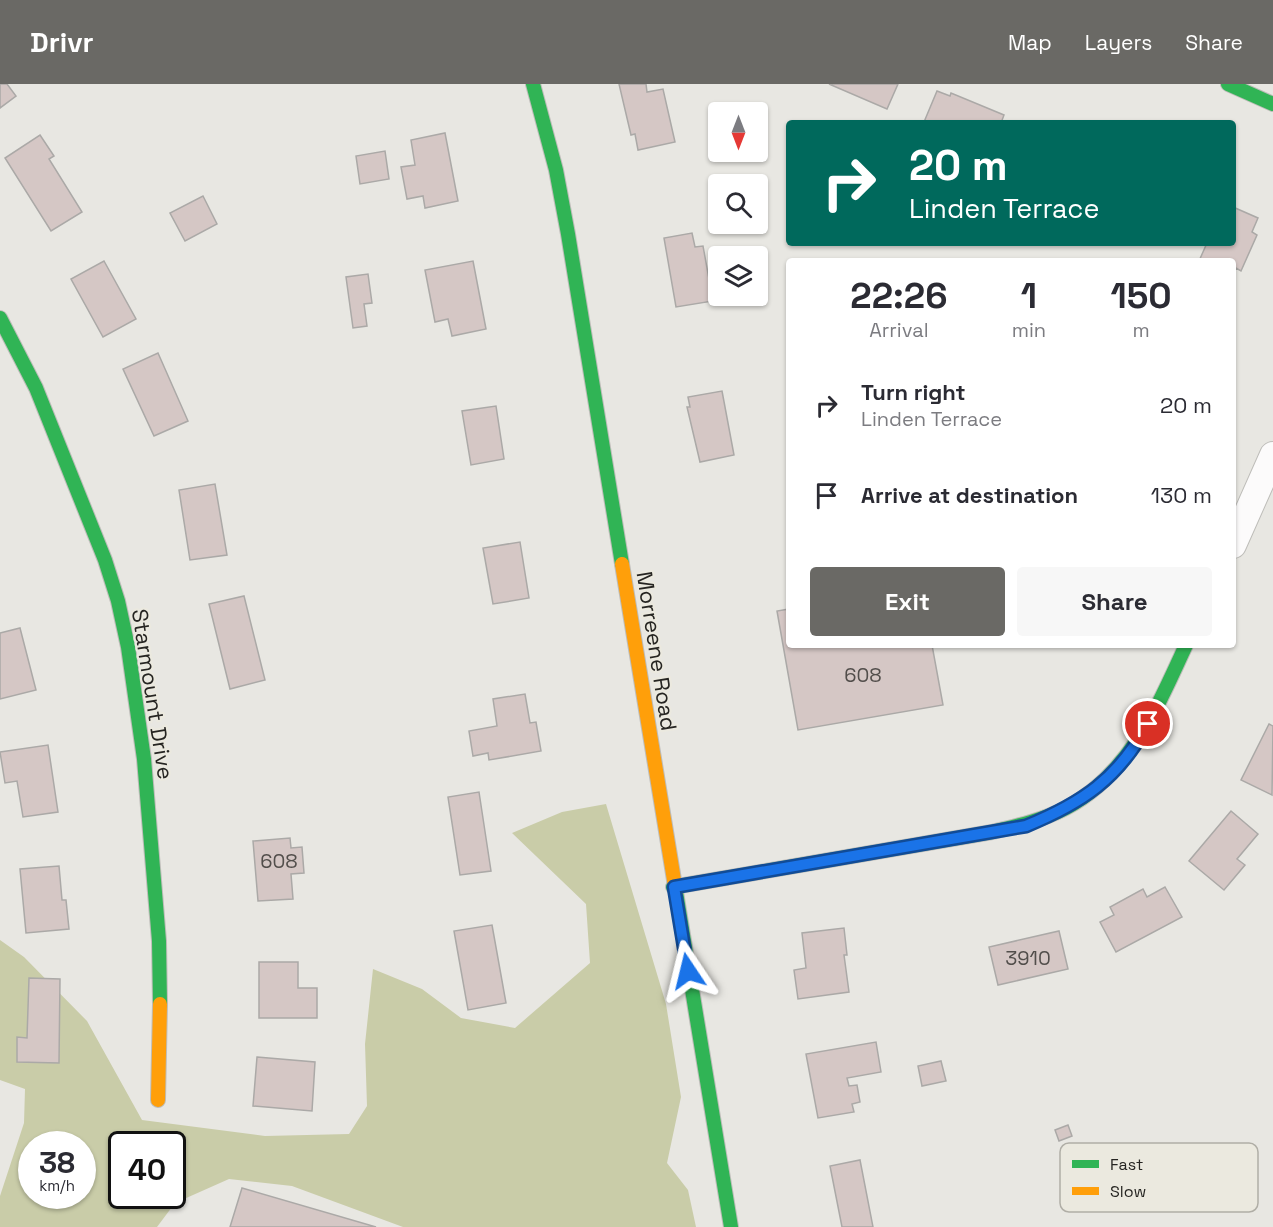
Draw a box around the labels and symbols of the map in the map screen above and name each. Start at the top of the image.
north arrow [708,102,768,162]
street label: Morreene Road [631,569,683,733]
street label: Starmount Drive [126,607,180,781]
house number: 608 [844,662,882,688]
pin [1122,698,1173,749]
house number: 608 [260,848,298,874]
position arrow [656,939,720,1003]
house number: 3910 [1005,945,1051,971]
speed limit sign: 40 [108,1131,186,1209]
legend [1060,1143,1258,1212]
text: Fast [1110,1154,1143,1175]
text: Slow [1110,1181,1146,1202]

